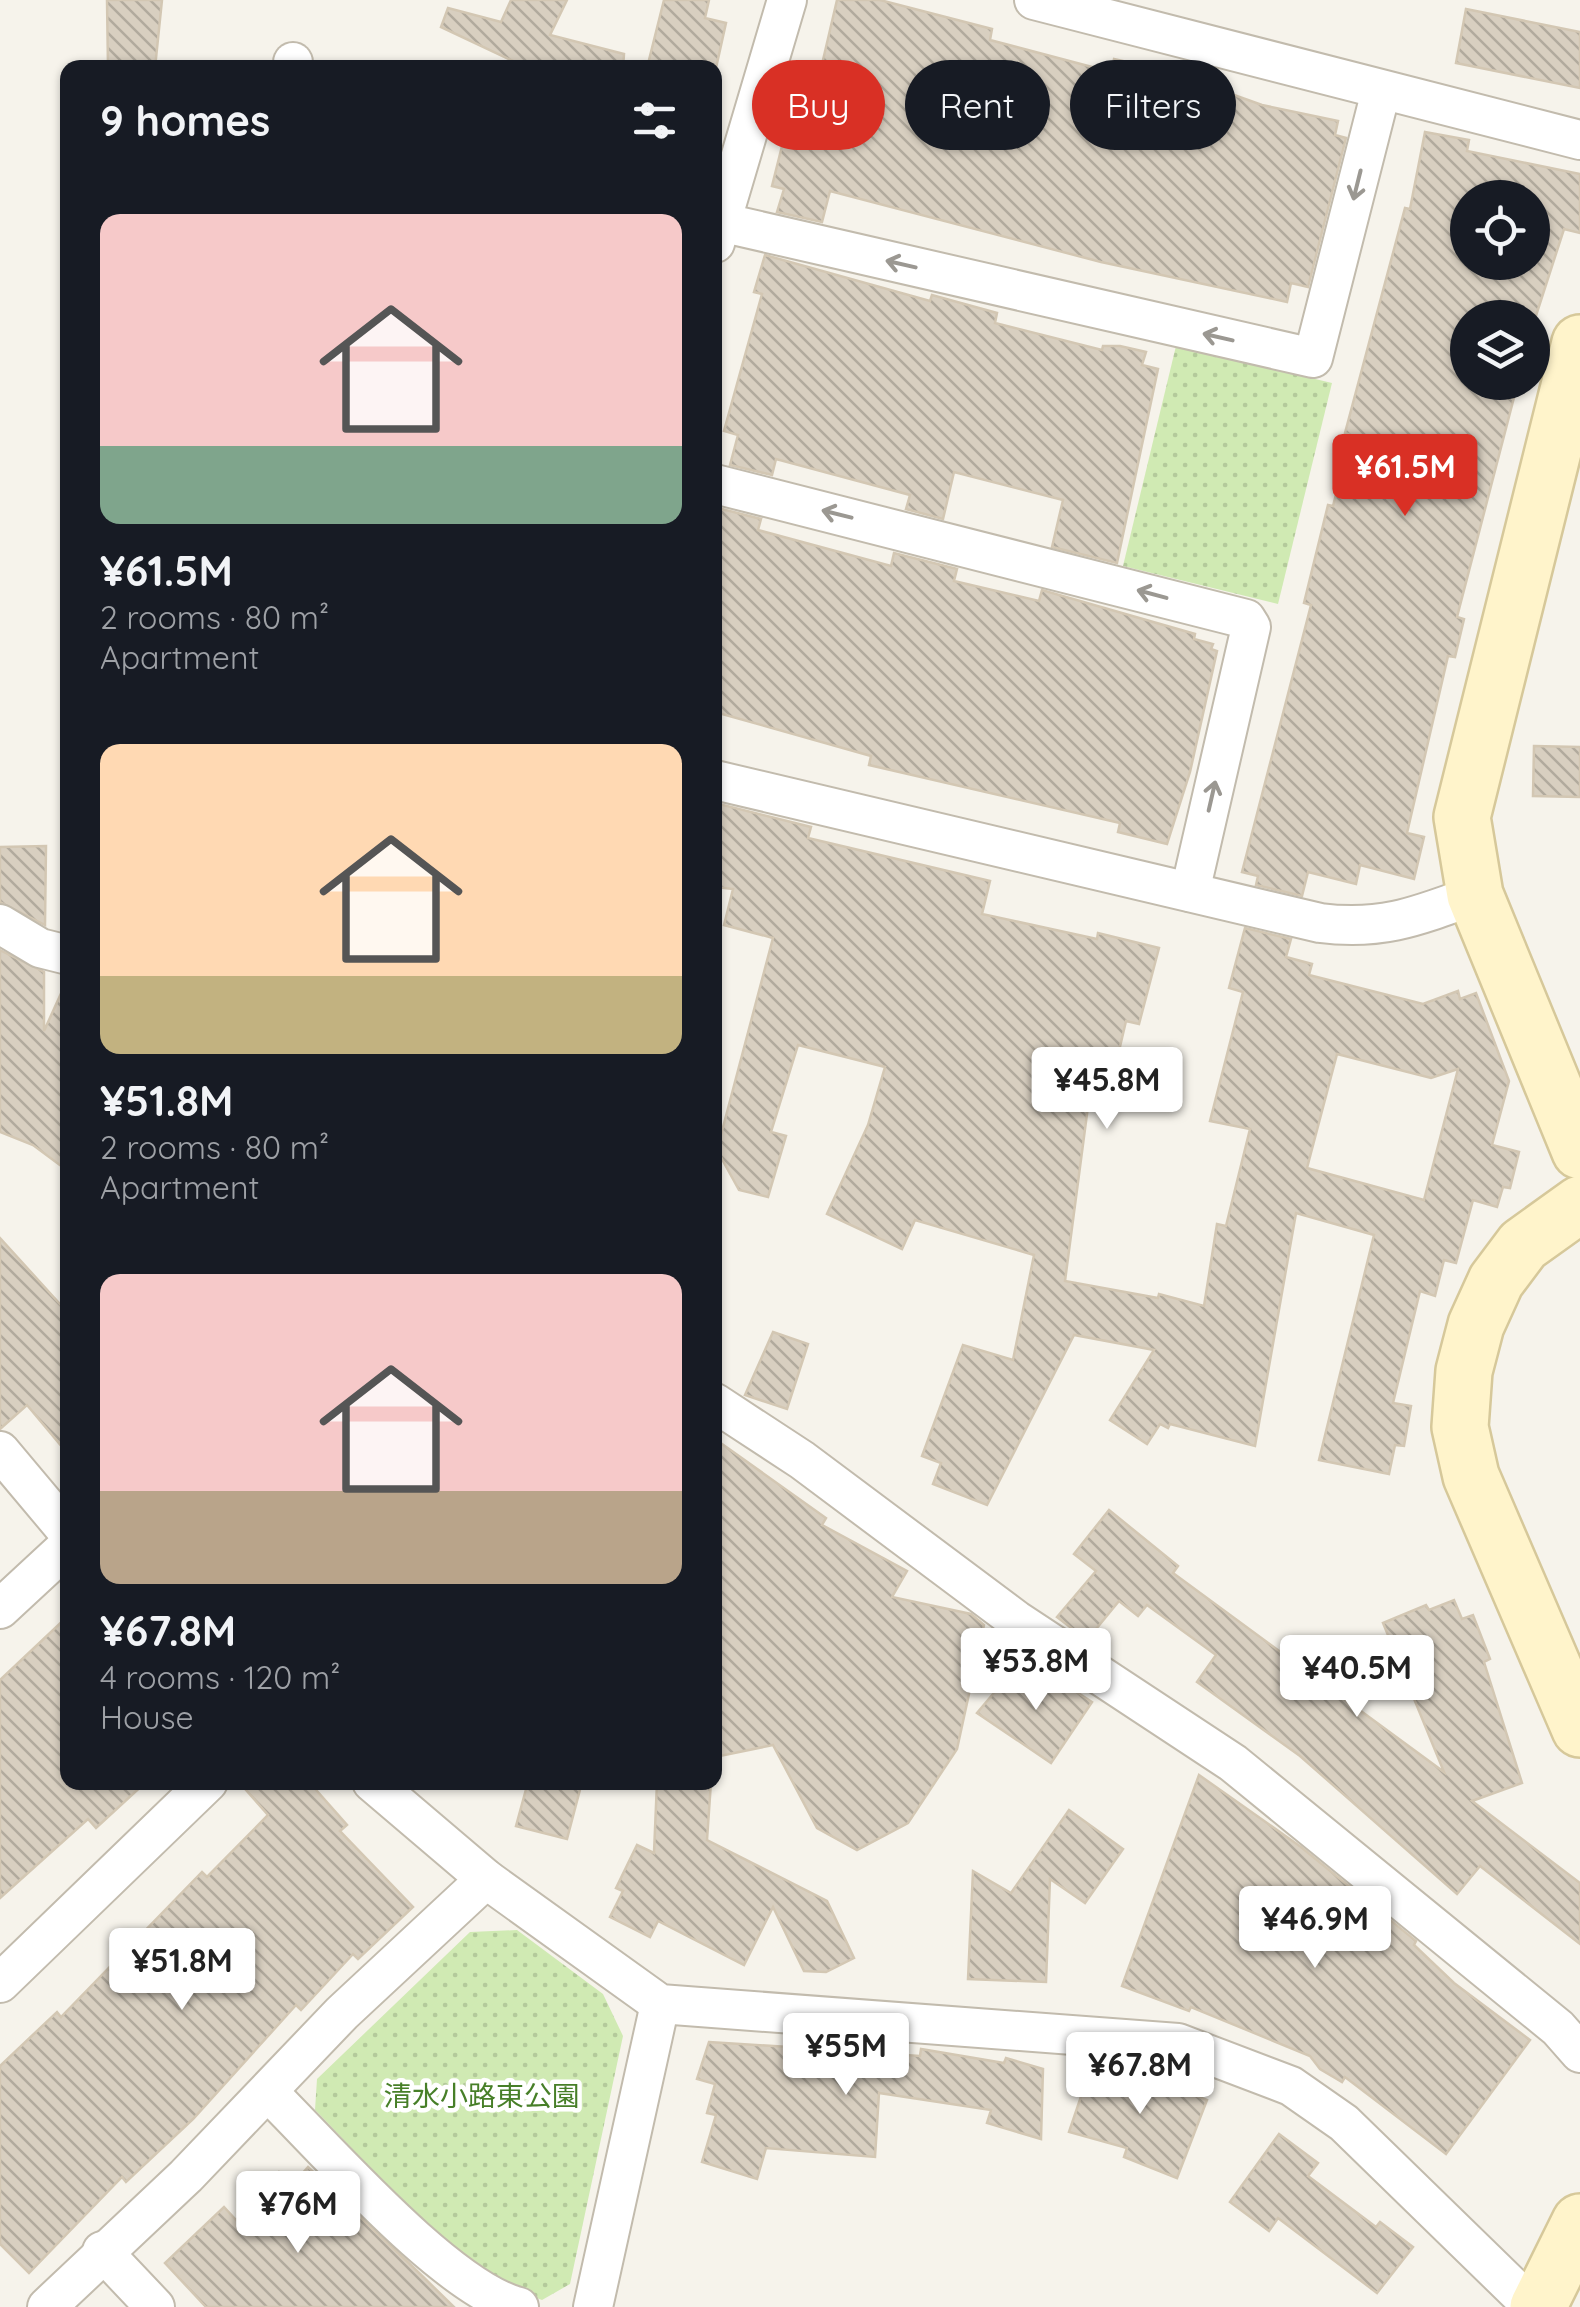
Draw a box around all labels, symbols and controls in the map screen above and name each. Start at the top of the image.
chip: Buy [752,60,885,150]
chip: Rent [905,60,1050,150]
chip: Filters [1070,60,1236,150]
icon: filters [627,93,682,148]
text: 9 homes [100,94,270,147]
one-way arrow [1346,169,1365,200]
map controls [1450,180,1550,400]
button: locate [1450,180,1550,280]
one-way arrow [886,254,918,272]
icon: home [301,279,481,459]
button: layers [1450,300,1550,400]
one-way arrow [1203,326,1235,345]
pin: ¥61.5M [1324,434,1486,519]
text: ¥61.5M [1354,446,1456,486]
one-way arrow [822,504,854,522]
text: ¥61.5M [100,544,233,597]
one-way arrow [1137,584,1168,603]
text: 2 rooms · 80 m² [100,597,329,637]
text: Apartment [100,637,259,677]
one-way arrow [1204,781,1222,813]
icon: home [301,809,481,989]
pin: ¥45.8M [1026,1047,1188,1132]
text: ¥45.8M [1054,1059,1160,1099]
text: ¥51.8M [100,1074,233,1127]
text: 2 rooms · 80 m² [100,1127,329,1167]
text: Apartment [100,1167,259,1207]
icon: home [301,1339,481,1519]
text: ¥67.8M [100,1604,236,1657]
pin: ¥53.8M [955,1628,1117,1713]
pin: ¥40.5M [1276,1635,1438,1720]
text: ¥53.8M [983,1640,1089,1680]
text: ¥40.5M [1302,1647,1412,1687]
text: 4 rooms · 120 m² [100,1657,340,1697]
text: House [100,1697,194,1737]
pin: ¥46.9M [1234,1886,1396,1971]
text: ¥46.9M [1261,1898,1369,1938]
pin: ¥51.8M [101,1928,263,2013]
text: ¥51.8M [131,1940,233,1980]
pin: ¥55M [787,2013,905,2098]
text: ¥55M [805,2025,887,2065]
pin: ¥67.8M [1059,2032,1221,2117]
text: ¥67.8M [1088,2044,1192,2084]
park label: 清水小路東公園 [384,2078,580,2113]
pin: ¥76M [239,2171,357,2256]
text: ¥76M [258,2183,338,2223]

